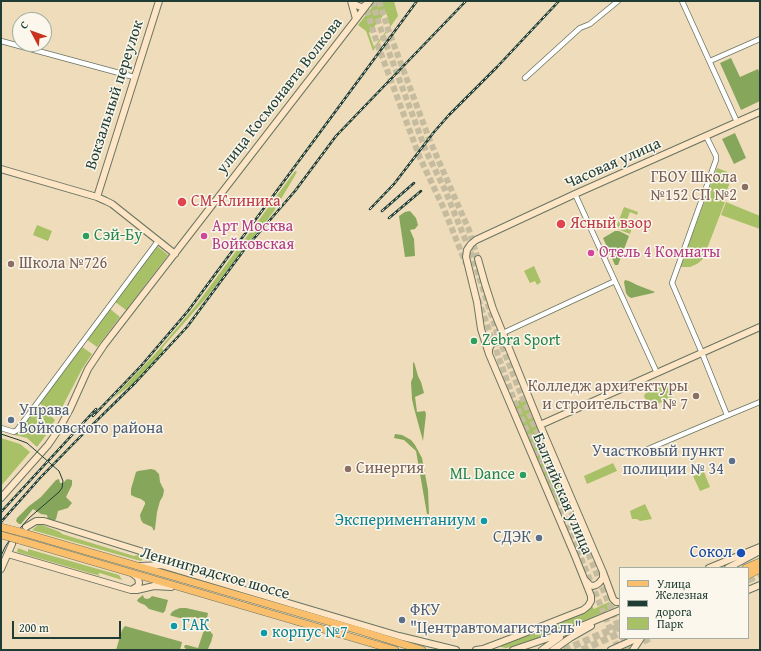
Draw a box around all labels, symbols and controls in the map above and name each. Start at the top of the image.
north arrow [12,12,52,52]
street label: улица Космонавта Волкова [213,14,347,178]
text: С [16,17,32,32]
street label: Вокзальный переулок [82,18,148,172]
street label: Часовая улица [562,134,664,194]
place label: ГБОУ Школа №152 СП №2 [650,168,737,206]
marker: ГБОУ Школа №152 СП №2 [740,182,750,192]
place label: СМ-Клиника [191,192,281,212]
marker: СМ-Клиника [176,196,188,208]
place label: Ясный взор [570,214,652,234]
place label: Арт Москва Войковская [212,217,294,255]
marker: Ясный взор [555,218,567,230]
place label: Сэй-Бу [94,226,142,246]
marker: Сэй-Бу [81,231,91,241]
marker: Арт Москва Войковская [199,231,209,241]
place label: Отель 4 Комнаты [599,243,720,263]
marker: Отель 4 Комнаты [586,248,596,258]
place label: Школа №726 [19,254,107,274]
marker: Школа №726 [6,259,16,269]
place label: Zebra Sport [482,331,561,351]
marker: Zebra Sport [469,336,479,346]
place label: Колледж архитектуры и строительства № 7 [528,377,688,415]
marker: Колледж архитектуры и строительства № 7 [691,391,701,401]
place label: Управа Войковского района [19,401,163,439]
marker: Управа Войковского района [6,415,16,425]
street label: Балтийская улица [528,430,596,558]
place label: Участковый пункт полиции № 34 [592,442,724,480]
marker: Участковый пункт полиции № 34 [727,456,737,466]
place label: Синергия [356,459,424,479]
marker: Синергия [343,464,353,474]
place label: ML Dance [450,465,515,485]
marker: ML Dance [518,470,528,480]
place label: Экспериментаниум [335,511,476,531]
marker: Экспериментаниум [479,516,489,526]
place label: СДЭК [493,528,531,548]
marker: СДЭК [534,533,544,543]
place label: Сокол [690,543,732,563]
street label: Ленинградское шоссе [138,544,292,604]
marker: Сокол [735,547,747,559]
legend [619,567,749,639]
text: Улица [657,575,691,592]
text: Железная дорога [656,586,708,620]
place label: ФКУ "Центравтомагистраль" [410,601,582,639]
scale bar [14,613,123,639]
marker: ФКУ "Центравтомагистраль" [397,615,407,625]
text: Парк [657,615,683,632]
place label: ГАК [182,616,209,636]
text: 200 m [19,619,49,636]
marker: ГАК [169,621,179,631]
place label: корпус №7 [272,623,348,643]
marker: корпус №7 [259,628,269,638]

